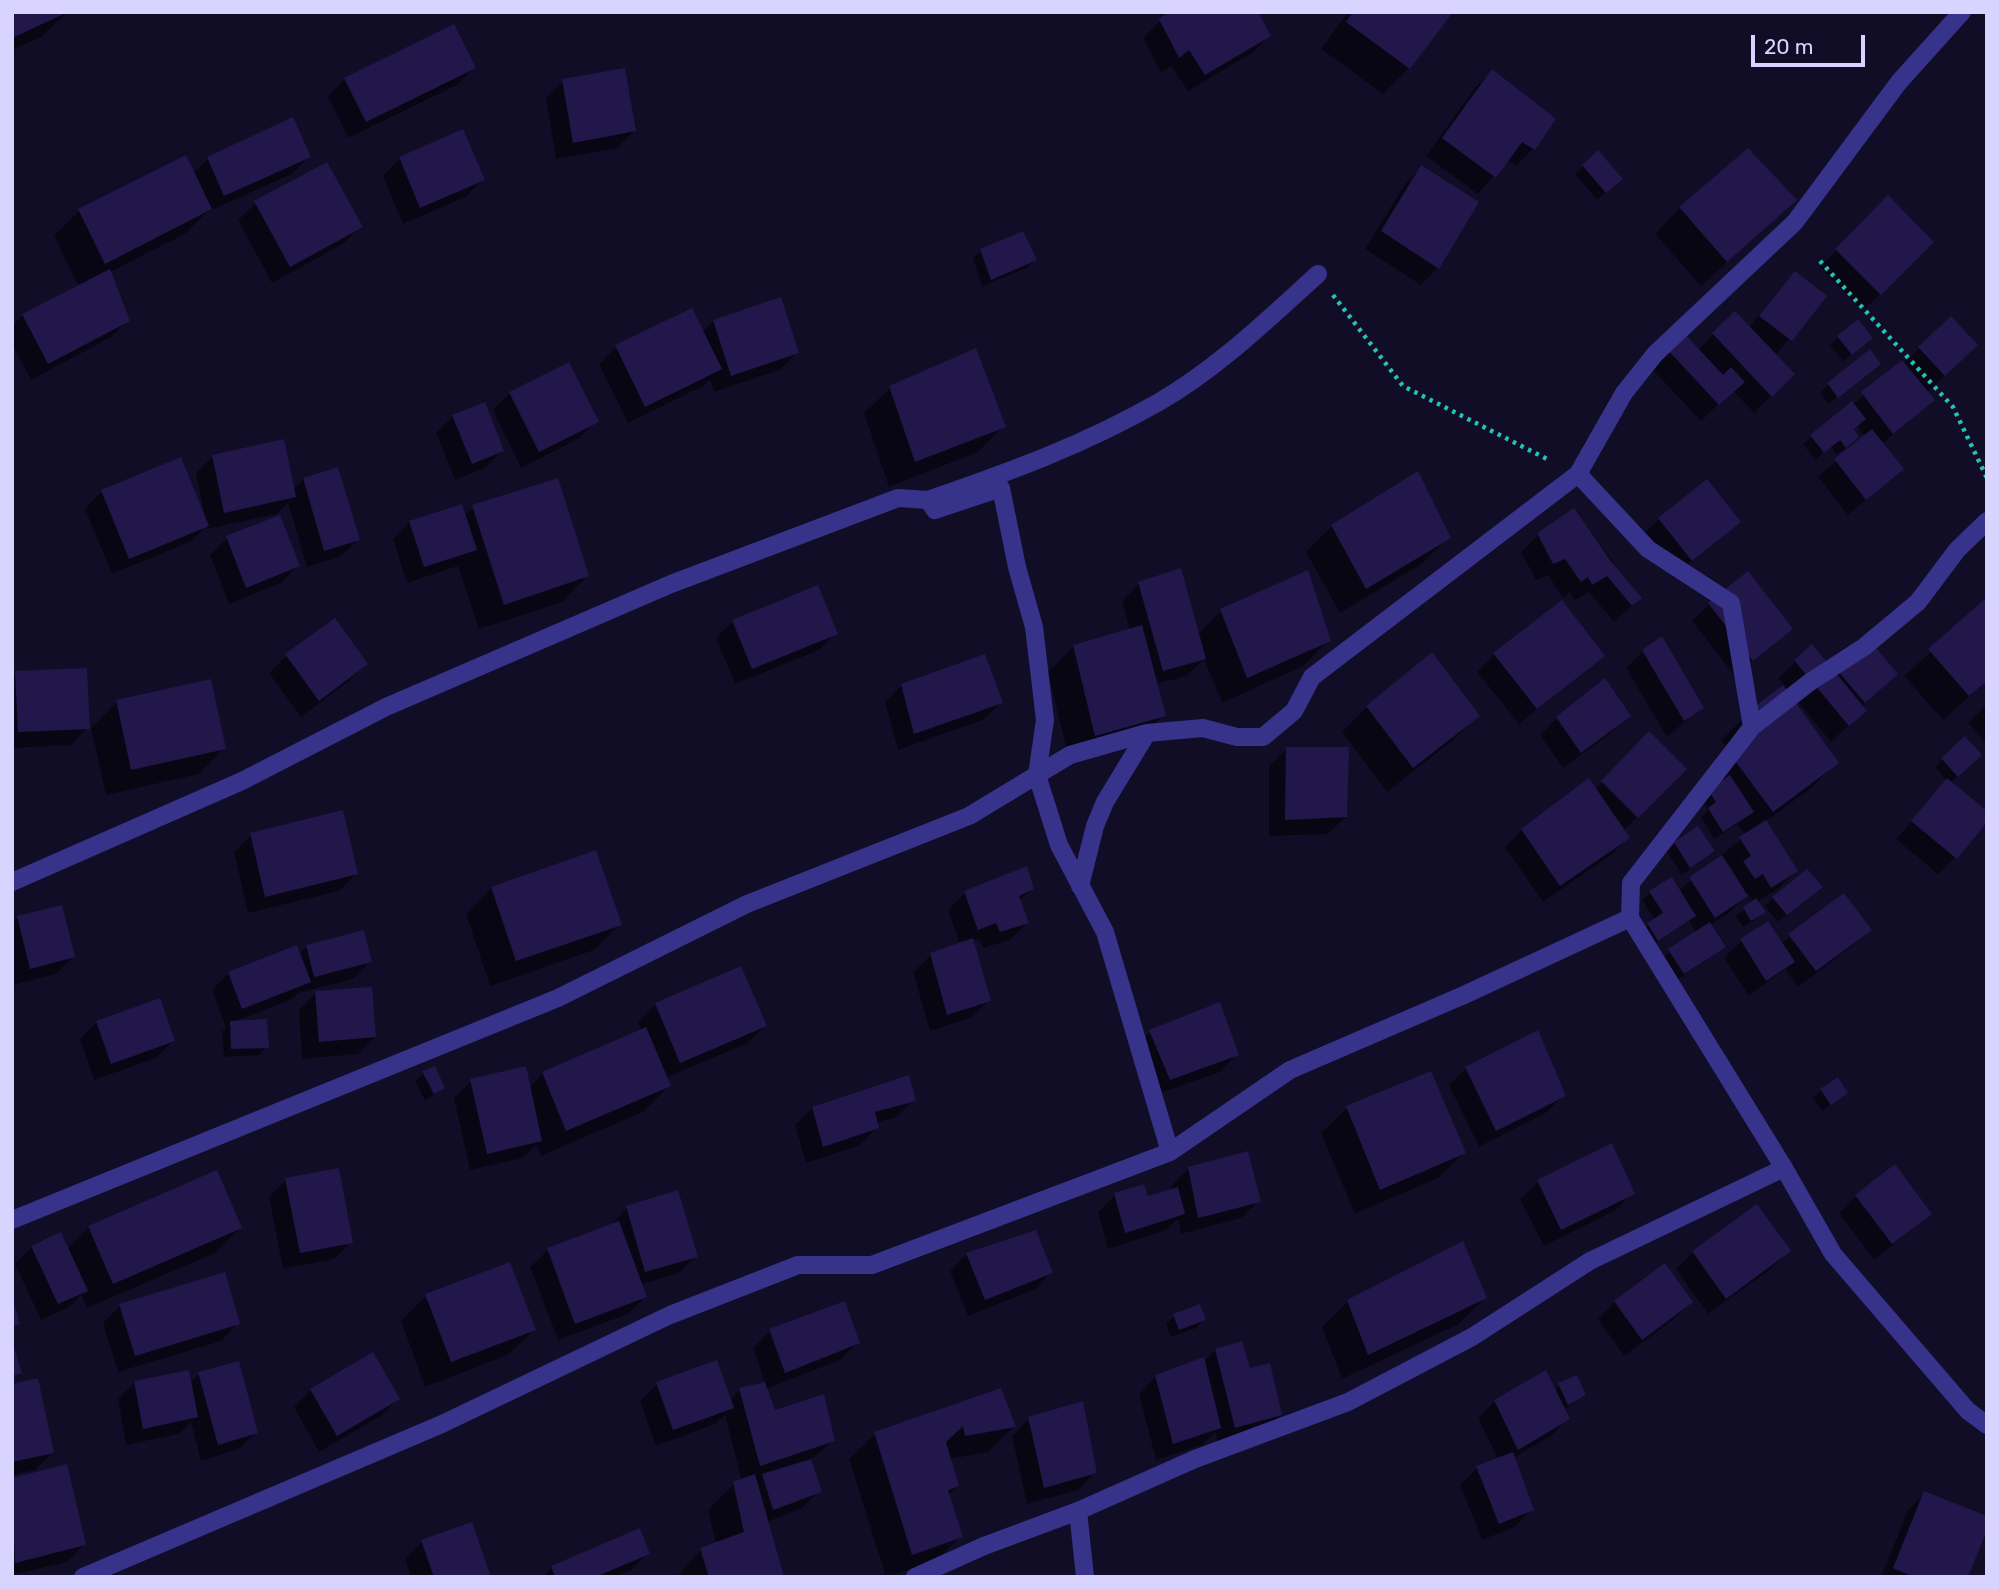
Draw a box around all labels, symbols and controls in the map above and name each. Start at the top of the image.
scale bar [1754,21,1868,65]
text: 20 m [1764,34,1813,59]

